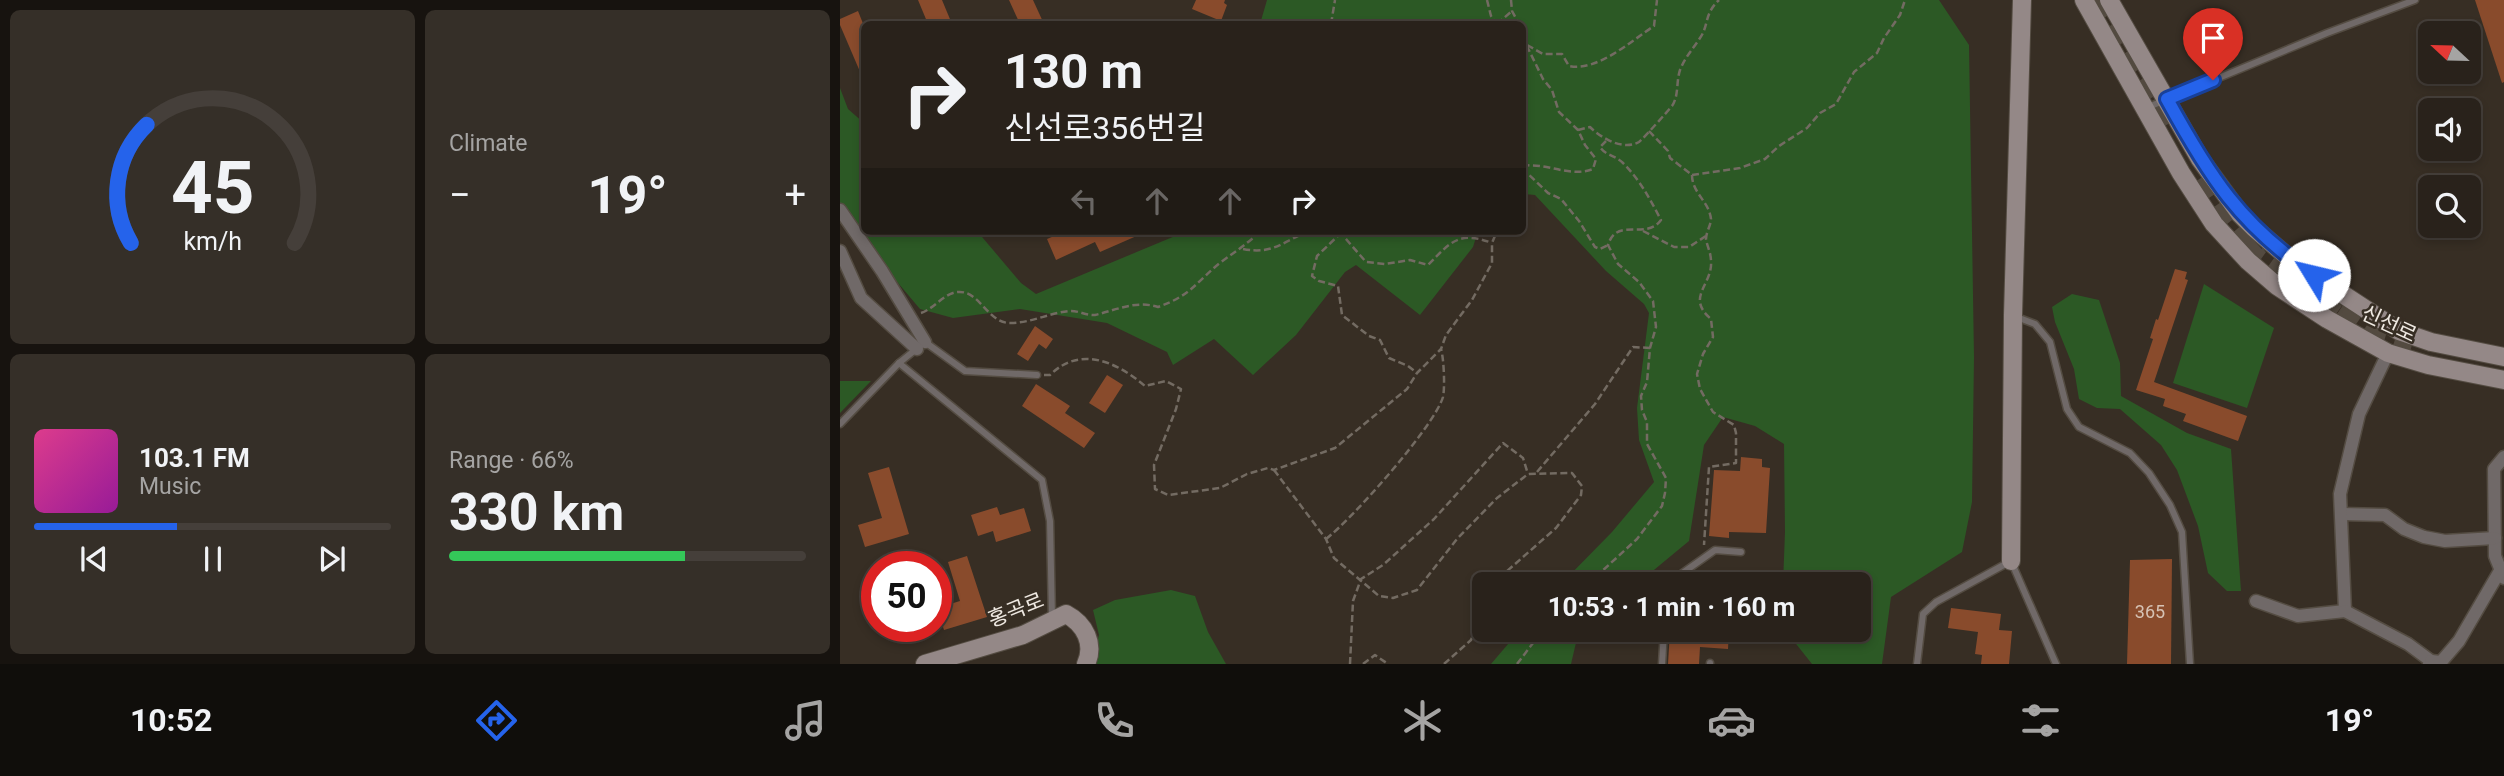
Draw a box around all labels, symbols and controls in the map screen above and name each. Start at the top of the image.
pin [2183,8,2243,80]
icon: arrive [2194,19,2232,57]
north arrow [2418,21,2482,84]
map controls [2418,21,2481,238]
text: 130 m [1004,43,1143,100]
icon: right [889,49,980,140]
button: sound [2418,98,2481,161]
text: 신선로356번길 [1004,109,1205,147]
text: Climate [449,130,528,157]
text: 45 [171,145,254,231]
text: 19° [588,165,668,226]
text: − [449,173,471,217]
text: + [784,173,806,217]
button: search [2418,175,2481,238]
icon: left [1065,182,1103,220]
icon: ahead [1138,182,1176,220]
icon: ahead [1211,182,1249,220]
icon: right [1284,182,1322,220]
text: km/h [183,227,242,256]
position arrow [2277,238,2351,312]
street label: 신선로 [2358,301,2420,347]
text: 103.1 FM [139,443,250,473]
text: Range · 66% [449,447,574,474]
text: Music [139,473,201,500]
text: 330 km [449,482,624,543]
icon: previous [75,540,113,578]
icon: pause [194,540,232,578]
icon: next [313,540,351,578]
speed limit sign: 50 [861,551,952,642]
street label: 홍곡로 [985,588,1047,632]
text: 10:53 · 1 min · 160 m [1548,592,1795,622]
house number: 365 [2135,601,2165,622]
icon: directions [472,696,521,745]
icon: music [781,696,830,745]
icon: phone [1090,696,1139,745]
icon: climate [1398,696,1447,745]
icon: car [1707,696,1756,745]
icon: filters [2016,696,2065,745]
text: 10:52 [130,701,212,739]
text: 19° [2325,701,2374,739]

